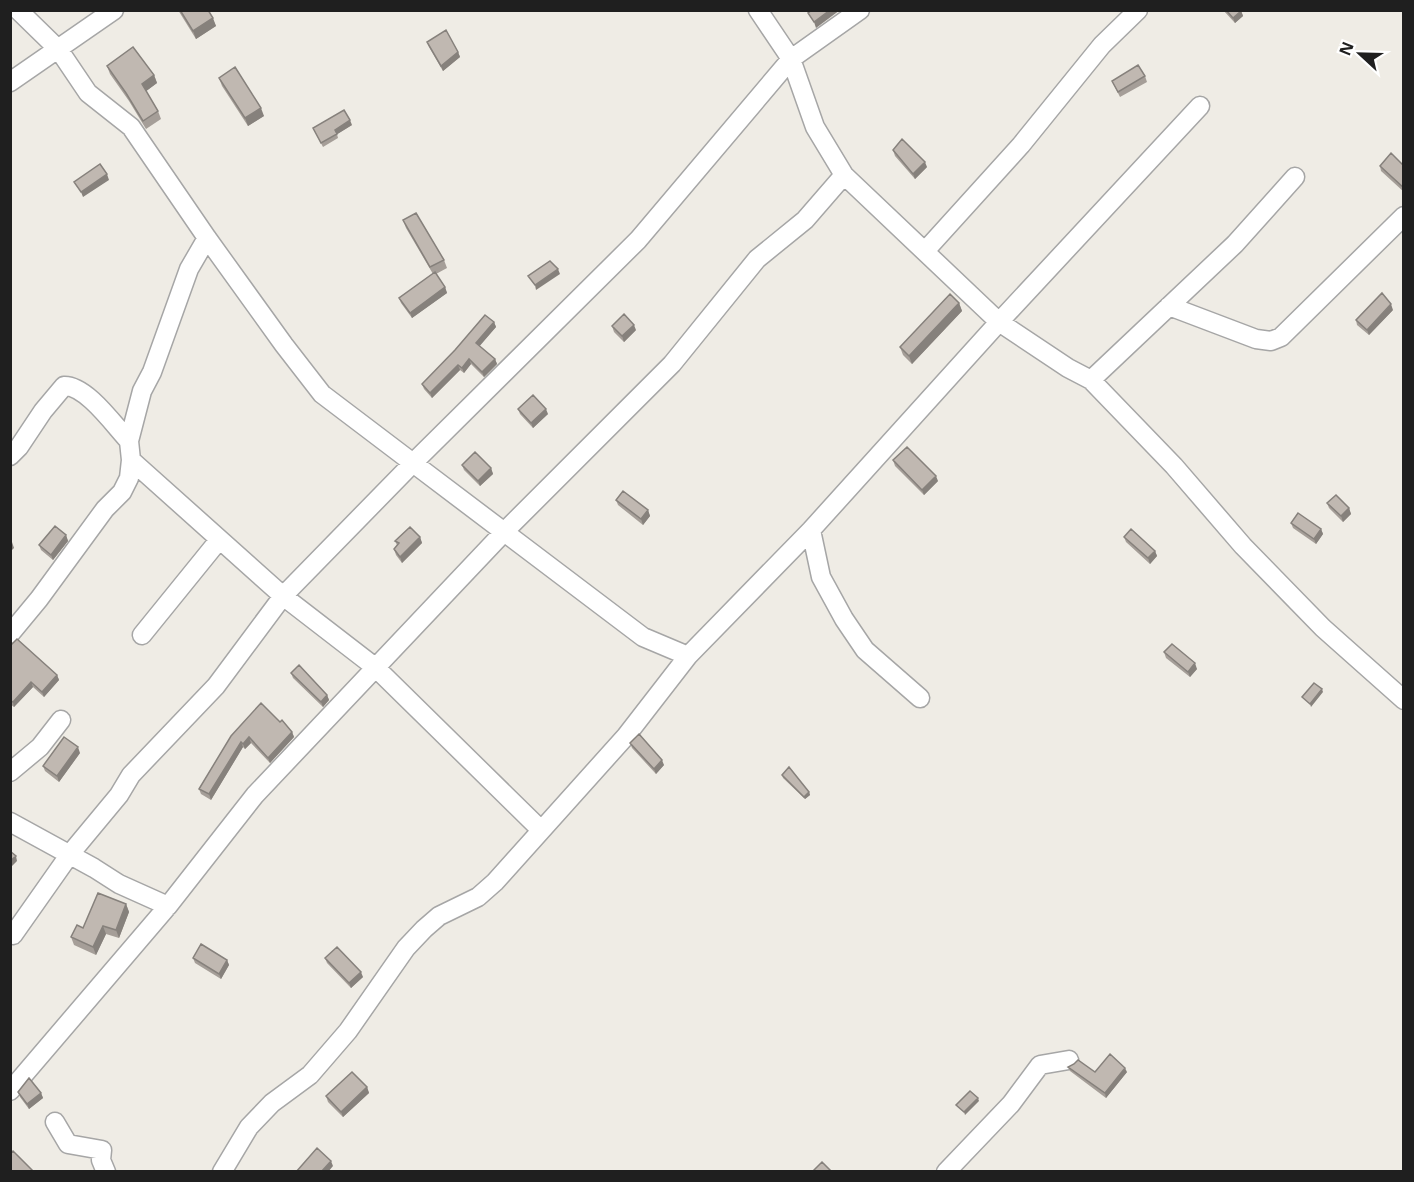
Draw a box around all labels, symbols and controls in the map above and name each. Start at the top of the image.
north arrow [1330,24,1390,84]
text: N [1333,38,1359,59]

